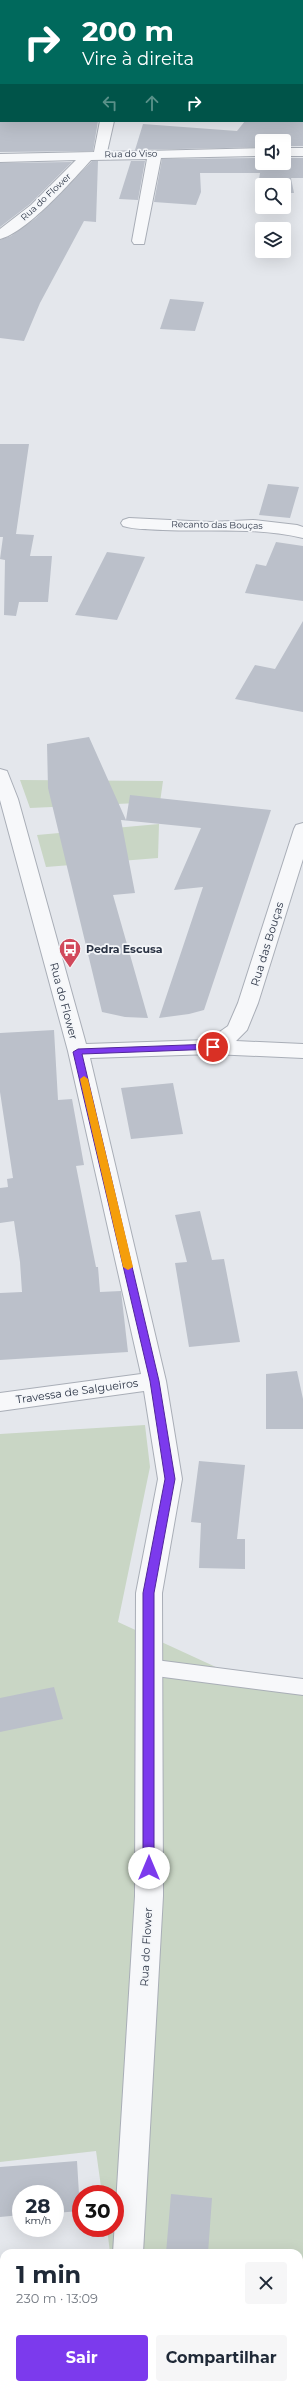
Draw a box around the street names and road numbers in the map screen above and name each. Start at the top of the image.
street label: Rua do Viso [104,148,158,159]
street label: Rua do Flower [18,170,73,223]
street label: Recanto das Bouças [171,518,263,531]
street label: Rua das Bouças [248,899,287,988]
street label: Rua do Flower [47,961,81,1041]
street label: Travessa de Salgueiros [15,1375,140,1407]
street label: Rua do Flower [137,1907,155,1987]

